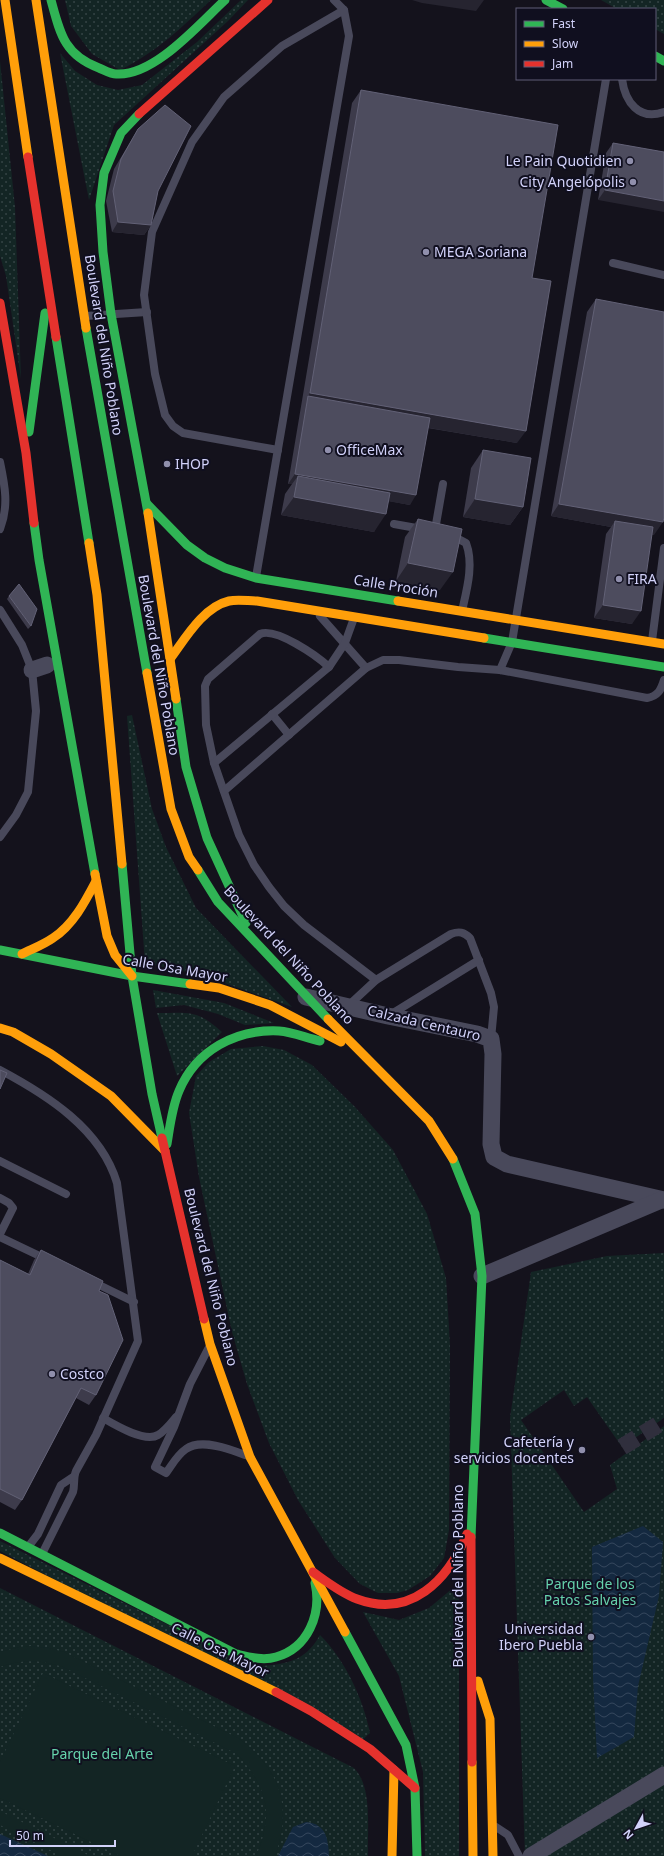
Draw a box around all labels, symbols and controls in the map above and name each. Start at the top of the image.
legend [516,8,656,80]
text: Fast [552,15,576,32]
text: Slow [552,35,579,52]
text: Jam [551,55,573,72]
place label: Le Pain Quotidien [505,151,622,170]
marker: Le Pain Quotidien [625,156,635,166]
place label: City Angelópolis [520,172,625,191]
marker: City Angelópolis [628,177,638,187]
place label: MEGA Soriana [434,242,527,261]
marker: MEGA Soriana [421,247,431,257]
street label: Boulevard del Niño Poblano [81,253,128,437]
place label: OfficeMax [336,440,403,459]
marker: OfficeMax [323,445,333,455]
place label: IHOP [175,454,210,473]
marker: IHOP [162,459,172,469]
street label: Calle Proción [352,569,440,602]
place label: FIRA [627,569,657,588]
street label: Boulevard del Niño Poblano [134,573,185,757]
marker: FIRA [614,574,624,584]
street label: Boulevard del Niño Poblano [220,881,359,1028]
street label: Calle Osa Mayor [121,949,229,986]
street label: Calzada Centauro [366,1000,483,1045]
street label: Boulevard del Niño Poblano [180,1186,243,1368]
place label: Costco [60,1364,104,1383]
marker: Costco [47,1369,57,1379]
place label: Cafetería y servicios docentes [454,1432,575,1467]
marker: Cafetería y servicios docentes [577,1445,587,1455]
street label: Boulevard del Niño Poblano [448,1484,467,1668]
park label: Parque de los Patos Salvajes [544,1574,637,1609]
street label: Calle Osa Mayor [168,1618,272,1682]
place label: Universidad Ibero Puebla [499,1619,583,1654]
marker: Universidad Ibero Puebla [586,1632,596,1642]
park label: Parque del Arte [51,1744,153,1763]
north arrow [616,1808,656,1848]
scale bar [10,1822,115,1848]
text: N [619,1826,637,1843]
text: 50 m [16,1827,44,1844]

